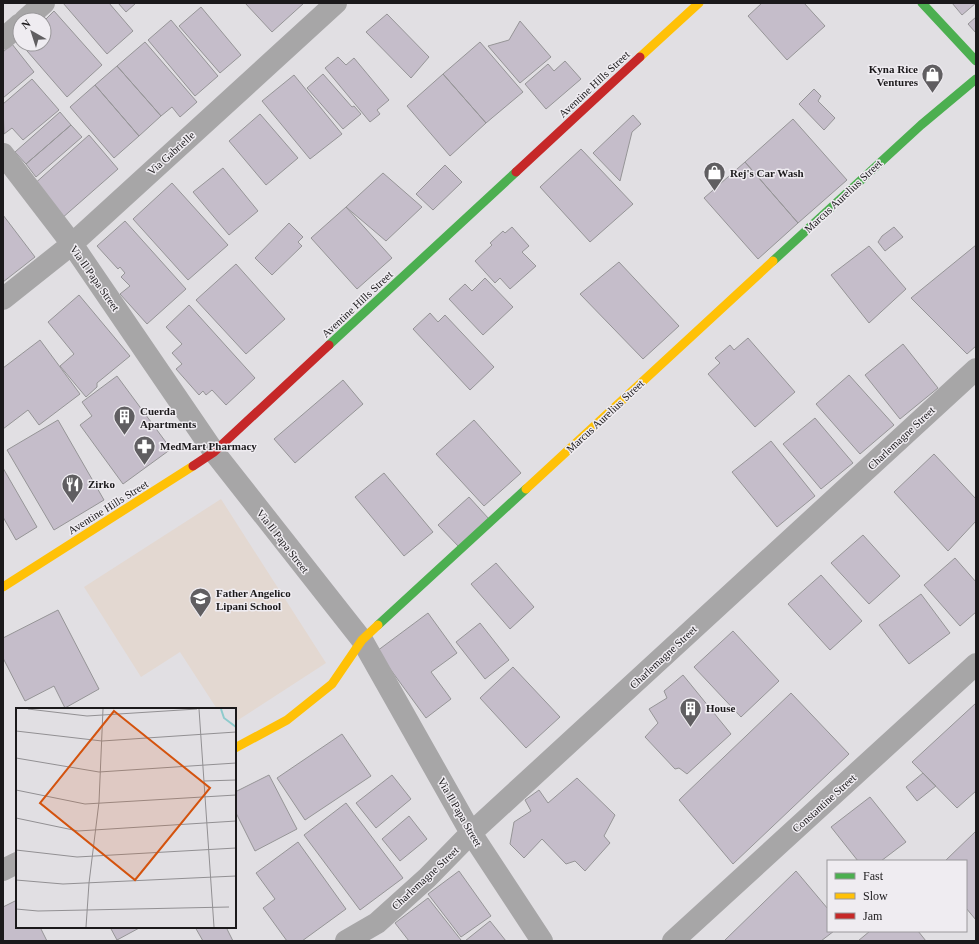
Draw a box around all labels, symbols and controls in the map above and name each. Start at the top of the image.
north arrow [12,12,52,52]
text: N [19,17,33,31]
street label: Aventine Hills Street [556,48,632,120]
shop icon: Kyna Rice Ventures [920,62,946,95]
place label: Kyna Rice Ventures [869,63,919,88]
street label: Via Gabrielle [145,129,197,177]
street label: Marcus Aurelius Street [802,157,884,235]
shop icon: Rej's Car Wash [702,160,728,193]
place label: Rej's Car Wash [730,167,804,179]
street label: Via Il Papa Street [68,243,122,313]
street label: Aventine Hills Street [319,268,395,340]
street label: Marcus Aurelius Street [564,377,646,455]
building icon: Cuerda Apartments [112,404,138,437]
street label: Charlemagne Street [865,404,937,472]
place label: Cuerda Apartments [140,405,197,430]
pharmacy icon: MedMart Pharmacy [131,433,157,466]
place label: MedMart Pharmacy [160,440,257,452]
restaurant icon: Zirko [60,471,86,504]
street label: Aventine Hills Street [66,478,150,536]
place label: Zirko [88,478,115,490]
street label: Via Il Papa Street [254,507,312,575]
school or university icon: Father Angelico Lipani School [188,586,214,619]
place label: Father Angelico Lipani School [216,587,291,612]
street label: Charlemagne Street [627,623,699,691]
building icon: House [677,695,703,728]
place label: House [706,702,735,714]
inset map [16,708,236,928]
street label: Constantine Street [790,771,858,835]
street label: Via Il Papa Street [435,776,485,848]
street label: Charlemagne Street [389,844,461,912]
legend [827,860,967,932]
text: Fast [863,869,884,883]
text: Slow [863,889,888,903]
text: Jam [863,909,883,923]

